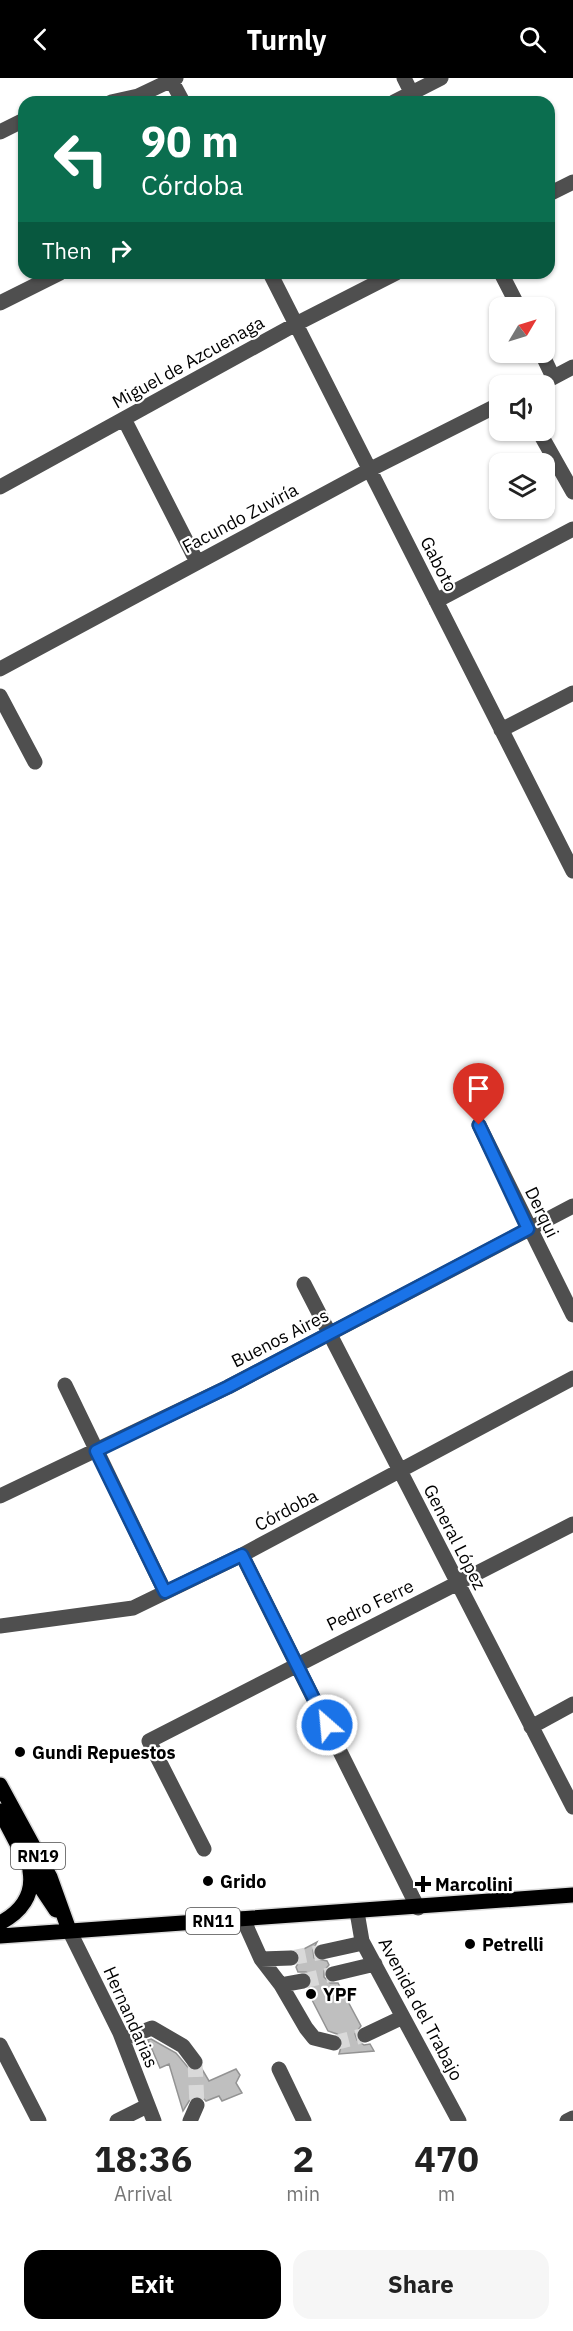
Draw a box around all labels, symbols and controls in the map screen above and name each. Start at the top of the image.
text: Turnly [246,22,327,57]
icon: back [24,23,57,56]
icon: search [516,23,549,56]
text: 90 m [141,114,239,169]
icon: left [42,120,120,198]
text: Córdoba [141,167,244,202]
icon: right [104,234,137,267]
text: Then [42,236,92,265]
north arrow [489,297,555,363]
map controls [489,297,555,519]
street label: Miguel de Azcuenaga [108,310,268,413]
button: sound [489,375,555,441]
button: layers [489,453,555,519]
street label: Facundo Zuviría [178,478,302,558]
street label: Gaboto [415,533,463,595]
pin [453,1063,504,1125]
icon: arrive [462,1072,495,1105]
street label: Derqui [520,1183,564,1241]
street label: Buenos Aires [227,1304,333,1372]
street label: General López [419,1480,491,1594]
street label: Córdoba [250,1484,322,1536]
street label: Pedro Ferre [323,1574,417,1636]
position arrow [295,1693,359,1757]
place label: Gundi Repuestos [32,1741,175,1764]
marker: Gundi Repuestos [13,1745,27,1759]
road number: RN19 [11,1843,65,1869]
place label: Grido [220,1870,266,1893]
place label: Marcolini [435,1873,513,1896]
marker: Grido [201,1874,215,1888]
marker: Marcolini [416,1877,430,1891]
road number: RN11 [186,1908,240,1934]
place label: Petrelli [482,1933,544,1956]
street label: Avenida del Trabajo [374,1934,468,2084]
marker: Petrelli [463,1937,477,1951]
street label: Hernandarias [98,1963,164,2071]
place label: YPF [323,1983,357,2006]
marker: YPF [304,1987,318,2001]
text: 18:36 [94,2135,192,2182]
text: 2 [292,2135,314,2182]
text: 470 [414,2135,479,2182]
text: Arrival [114,2180,172,2207]
text: min [286,2180,320,2207]
text: m [438,2180,455,2207]
button: Exit [24,2250,281,2319]
button: Share [293,2250,549,2319]

